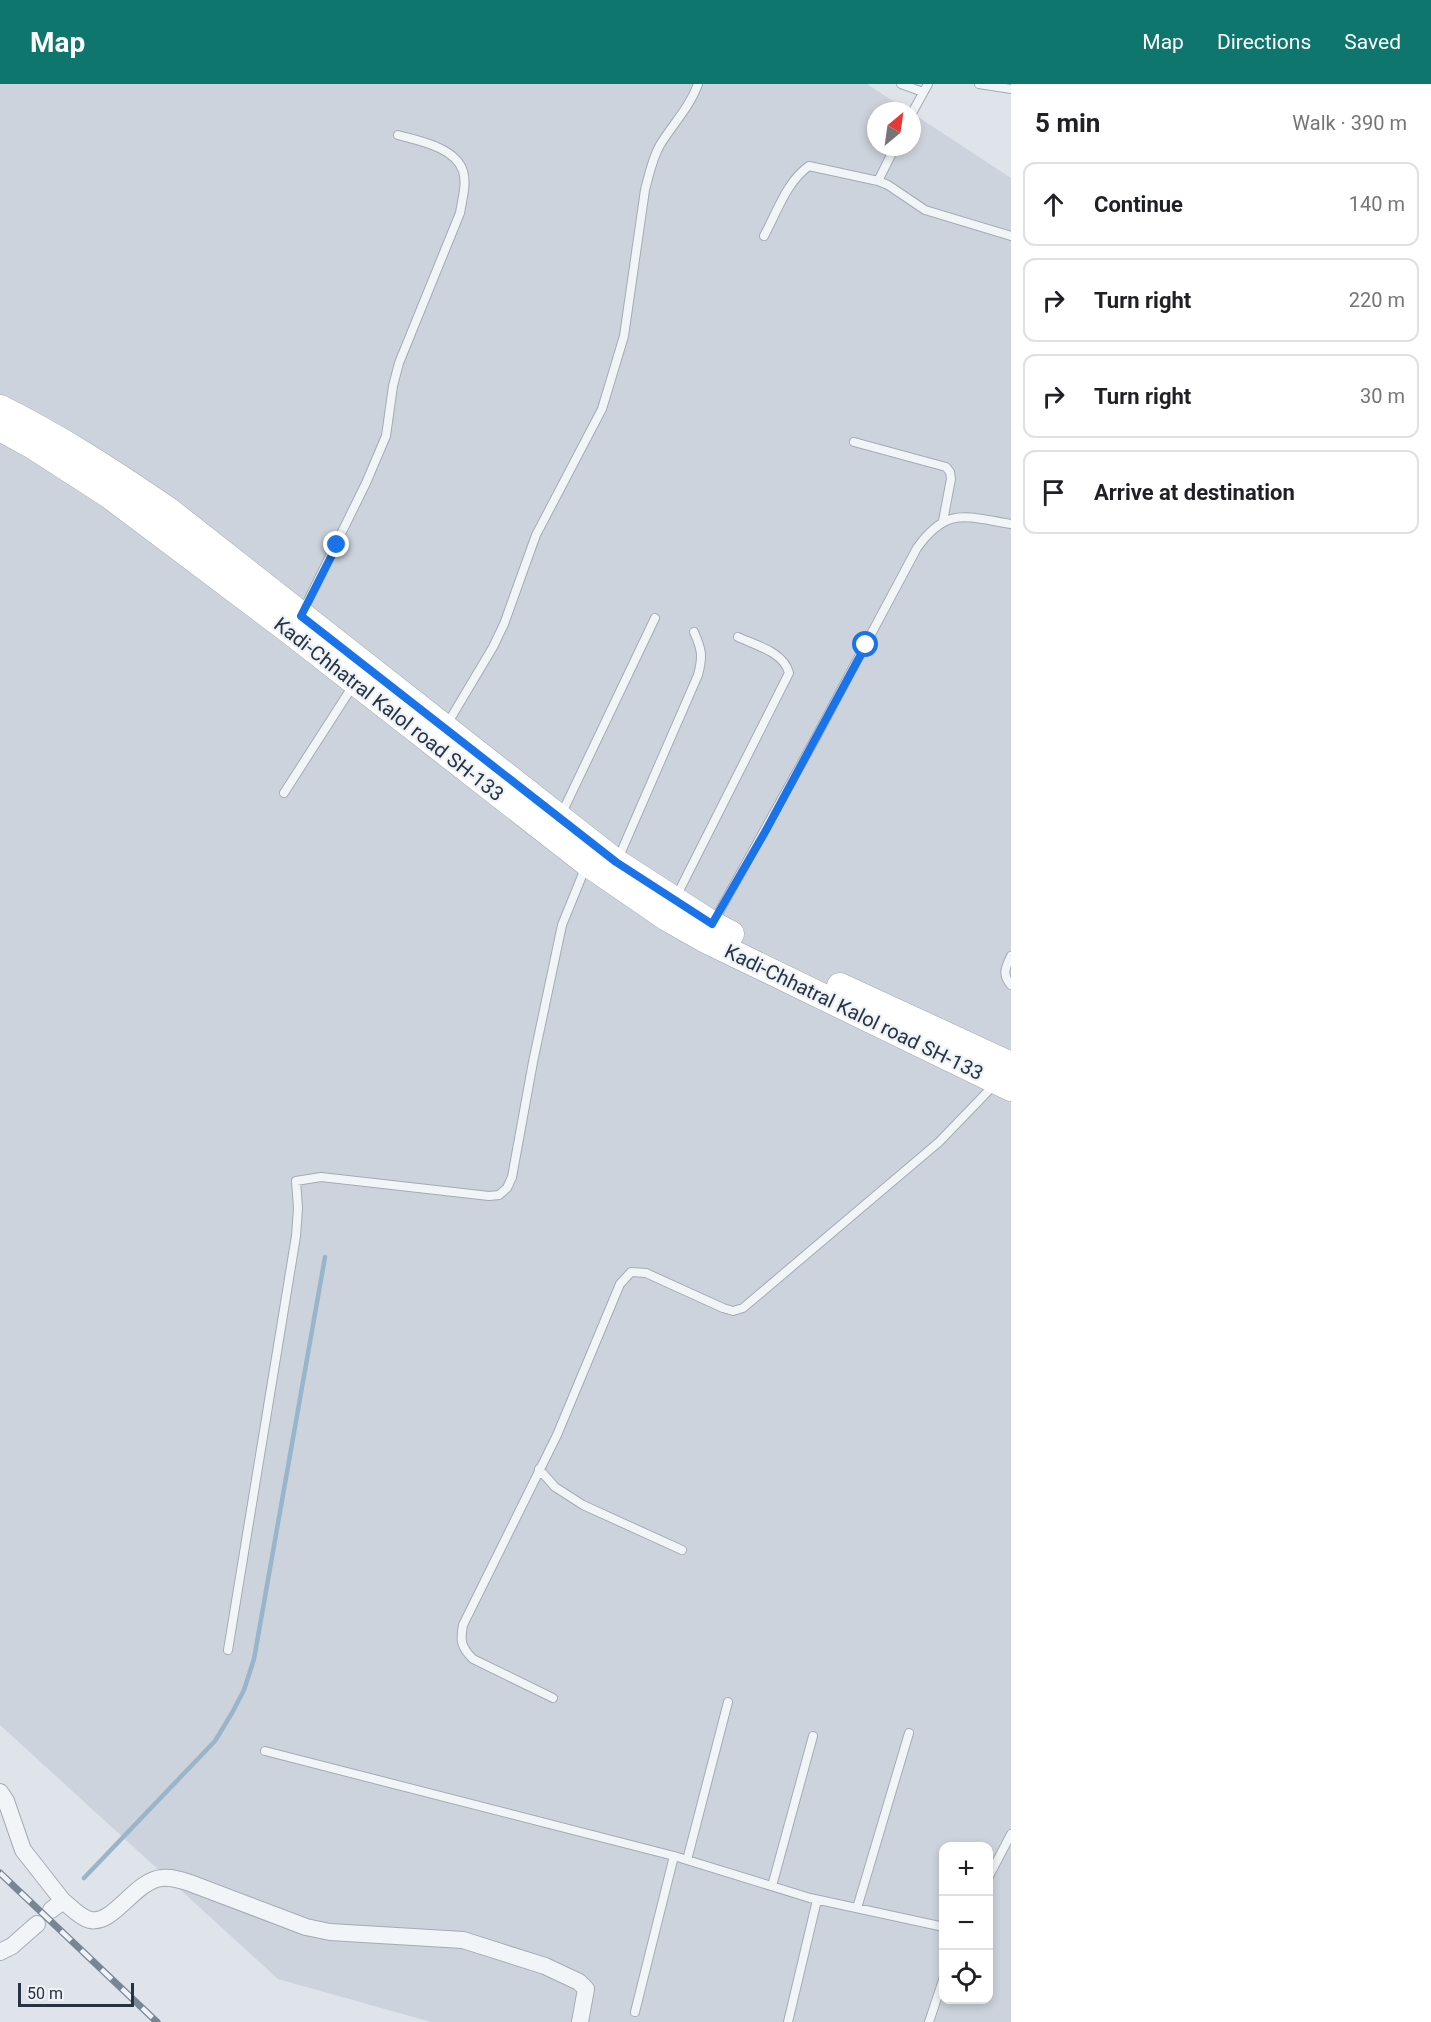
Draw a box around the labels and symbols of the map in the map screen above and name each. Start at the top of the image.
north arrow [867,102,921,156]
route end [323,531,349,557]
street label: Kadi-Chhatral Kalol road SH-133 [269,612,509,806]
route start [852,631,878,657]
street label: Kadi-Chhatral Kalol road SH-133 [721,939,987,1085]
scale bar [18,1980,134,2008]

